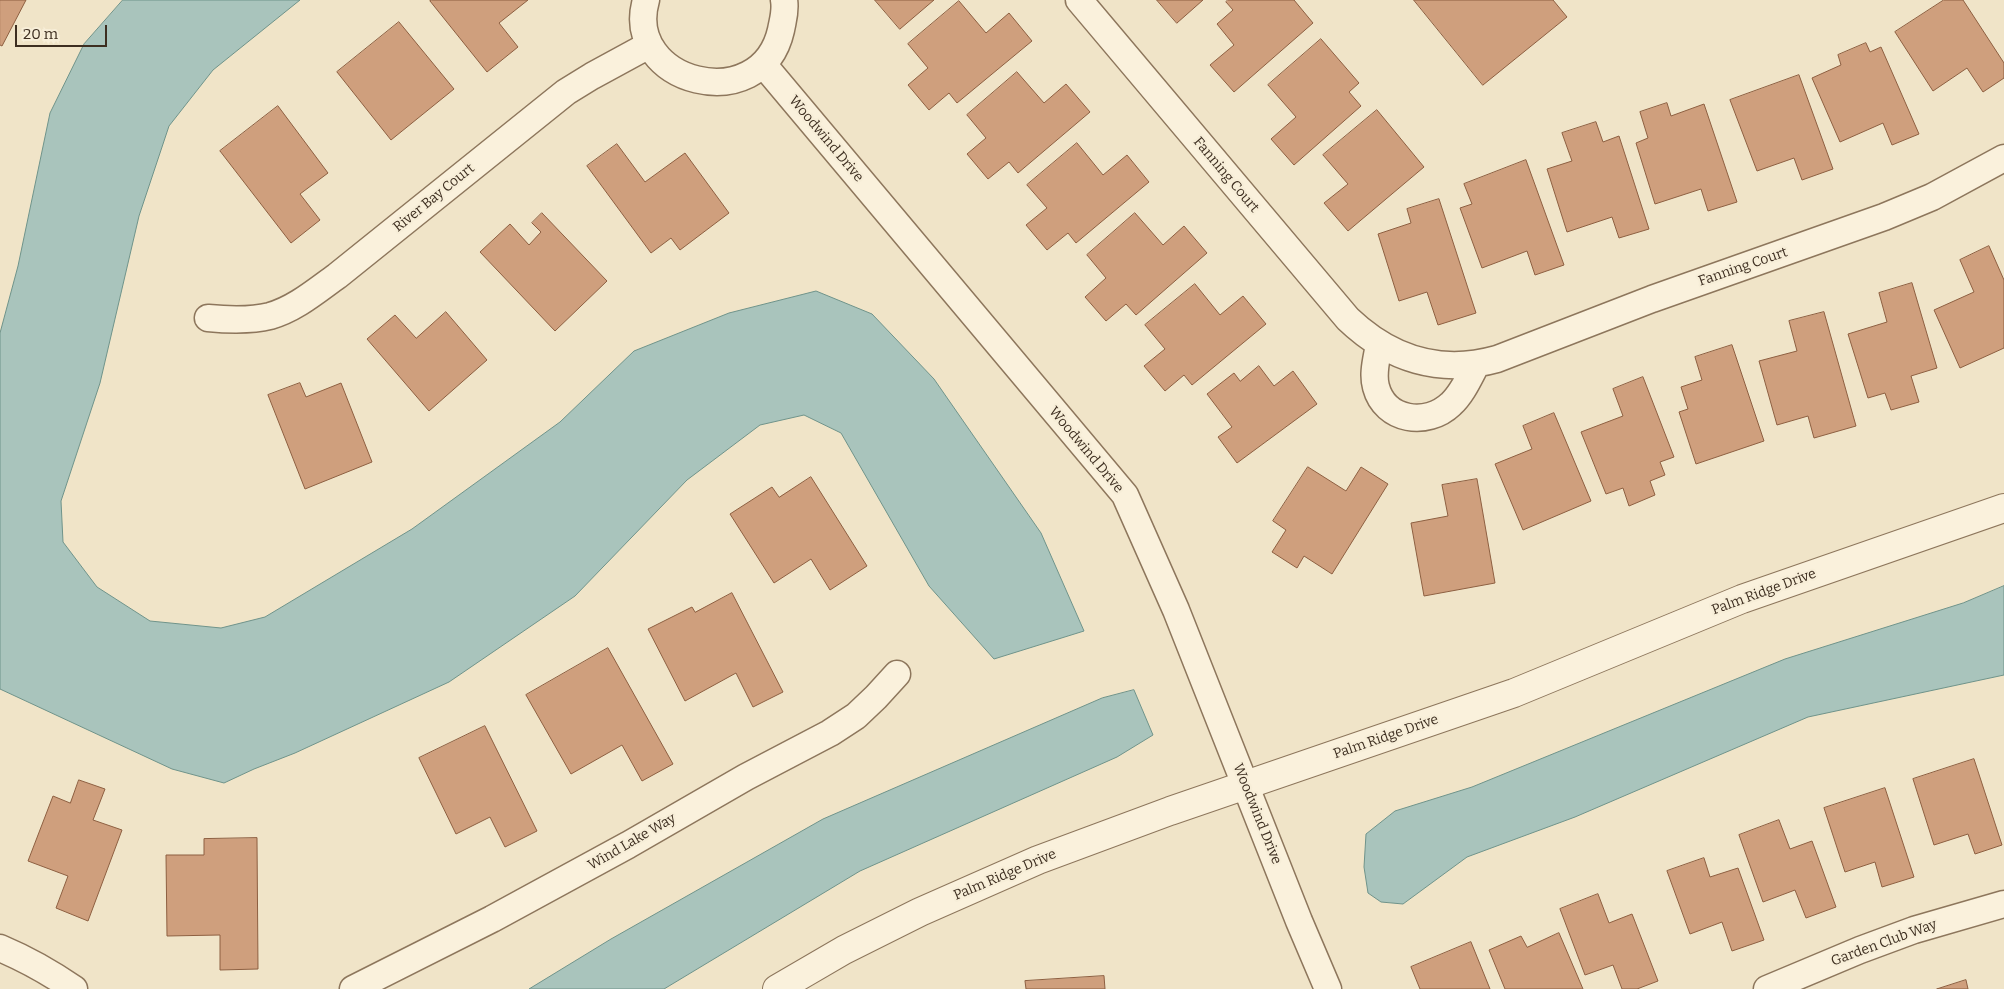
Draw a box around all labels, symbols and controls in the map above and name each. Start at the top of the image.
scale bar [18,15,110,47]
text: 20 m [23,25,58,43]
street label: Woodwind Drive [785,93,867,185]
street label: Fanning Court [1190,134,1262,216]
street label: River Bay Court [390,160,478,236]
street label: Fanning Court [1696,244,1790,290]
street label: Woodwind Drive [1045,404,1127,496]
street label: Palm Ridge Drive [1709,565,1819,619]
street label: Palm Ridge Drive [1331,711,1441,763]
street label: Woodwind Drive [1229,761,1285,867]
street label: Wind Lake Way [585,810,679,874]
street label: Palm Ridge Drive [951,846,1059,904]
street label: Garden Club Way [1829,916,1939,970]

